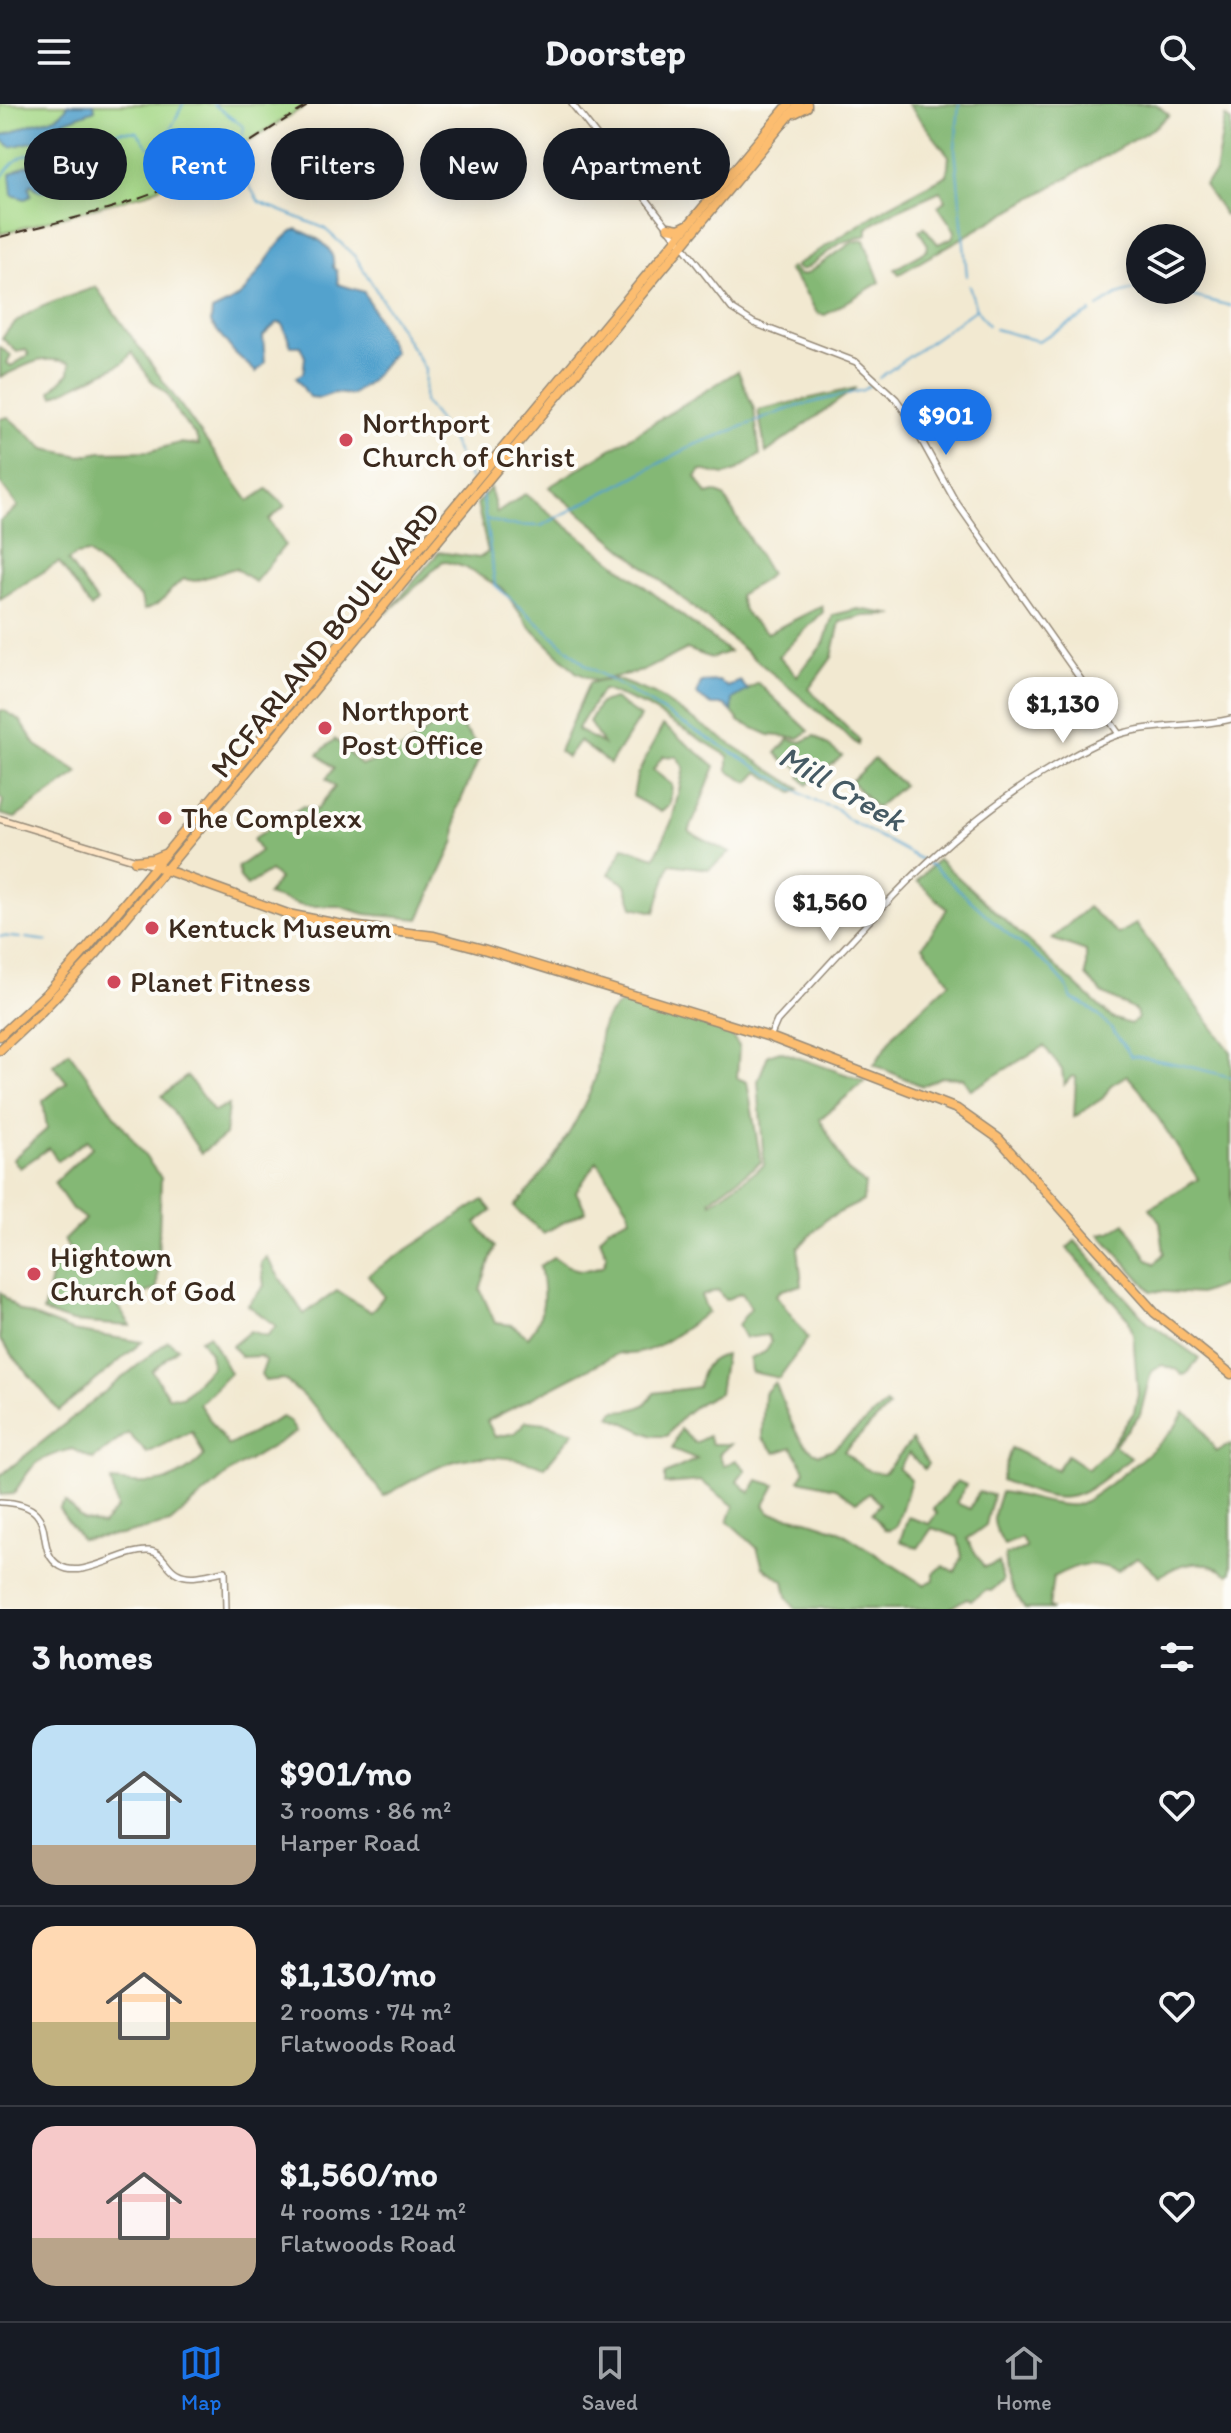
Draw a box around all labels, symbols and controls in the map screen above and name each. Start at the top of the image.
icon: menu [32,30,76,74]
icon: search [1155,30,1199,74]
text: Doorstep [545,31,686,74]
chip: Buy [24,128,127,200]
chip: Rent [143,128,255,200]
chip: Filters [271,128,404,200]
chip: New [420,128,527,200]
chip: Apartment [543,128,730,200]
map controls [1126,224,1206,304]
button: layers [1126,224,1206,304]
pin: $901 [899,389,993,457]
text: $901 [919,399,973,431]
place label: Northport Church of Christ [362,404,575,475]
marker: Northport Church of Christ [337,431,355,449]
street label: MCFARLAND BOULEVARD [202,494,447,785]
pin: $1,130 [998,677,1128,745]
text: $1,130 [1026,687,1100,719]
place label: Northport Post Office [341,692,484,763]
marker: Northport Post Office [316,719,334,737]
water label: Mill Creek [772,737,913,840]
place label: The Complexx [181,799,362,836]
marker: The Complexx [156,809,174,827]
pin: $1,560 [765,875,895,943]
text: $1,560 [793,885,867,917]
place label: Kentuck Museum [168,909,392,946]
marker: Kentuck Museum [143,919,161,937]
place label: Planet Fitness [130,963,311,1000]
marker: Planet Fitness [105,973,123,991]
place label: Hightown Church of God [50,1238,236,1309]
marker: Hightown Church of God [25,1265,43,1283]
icon: filters [1155,1635,1199,1679]
text: 3 homes [32,1637,153,1678]
text: $901/mo [280,1753,412,1794]
icon: home [96,1757,192,1853]
icon: heart [1155,1783,1199,1827]
text: 3 rooms · 86 m² [280,1794,451,1826]
text: Harper Road [280,1826,420,1858]
text: $1,130/mo [280,1954,436,1995]
icon: home [96,1958,192,2054]
icon: heart [1155,1984,1199,2028]
text: 2 rooms · 74 m² [280,1995,451,2027]
text: Flatwoods Road [280,2027,456,2059]
text: $1,560/mo [280,2154,438,2195]
icon: home [96,2158,192,2254]
icon: heart [1155,2184,1199,2228]
text: 4 rooms · 124 m² [280,2195,466,2227]
text: Flatwoods Road [280,2227,456,2259]
tab: Map [179,2341,223,2416]
tab: Saved [582,2341,638,2416]
tab: Home [996,2341,1052,2416]

